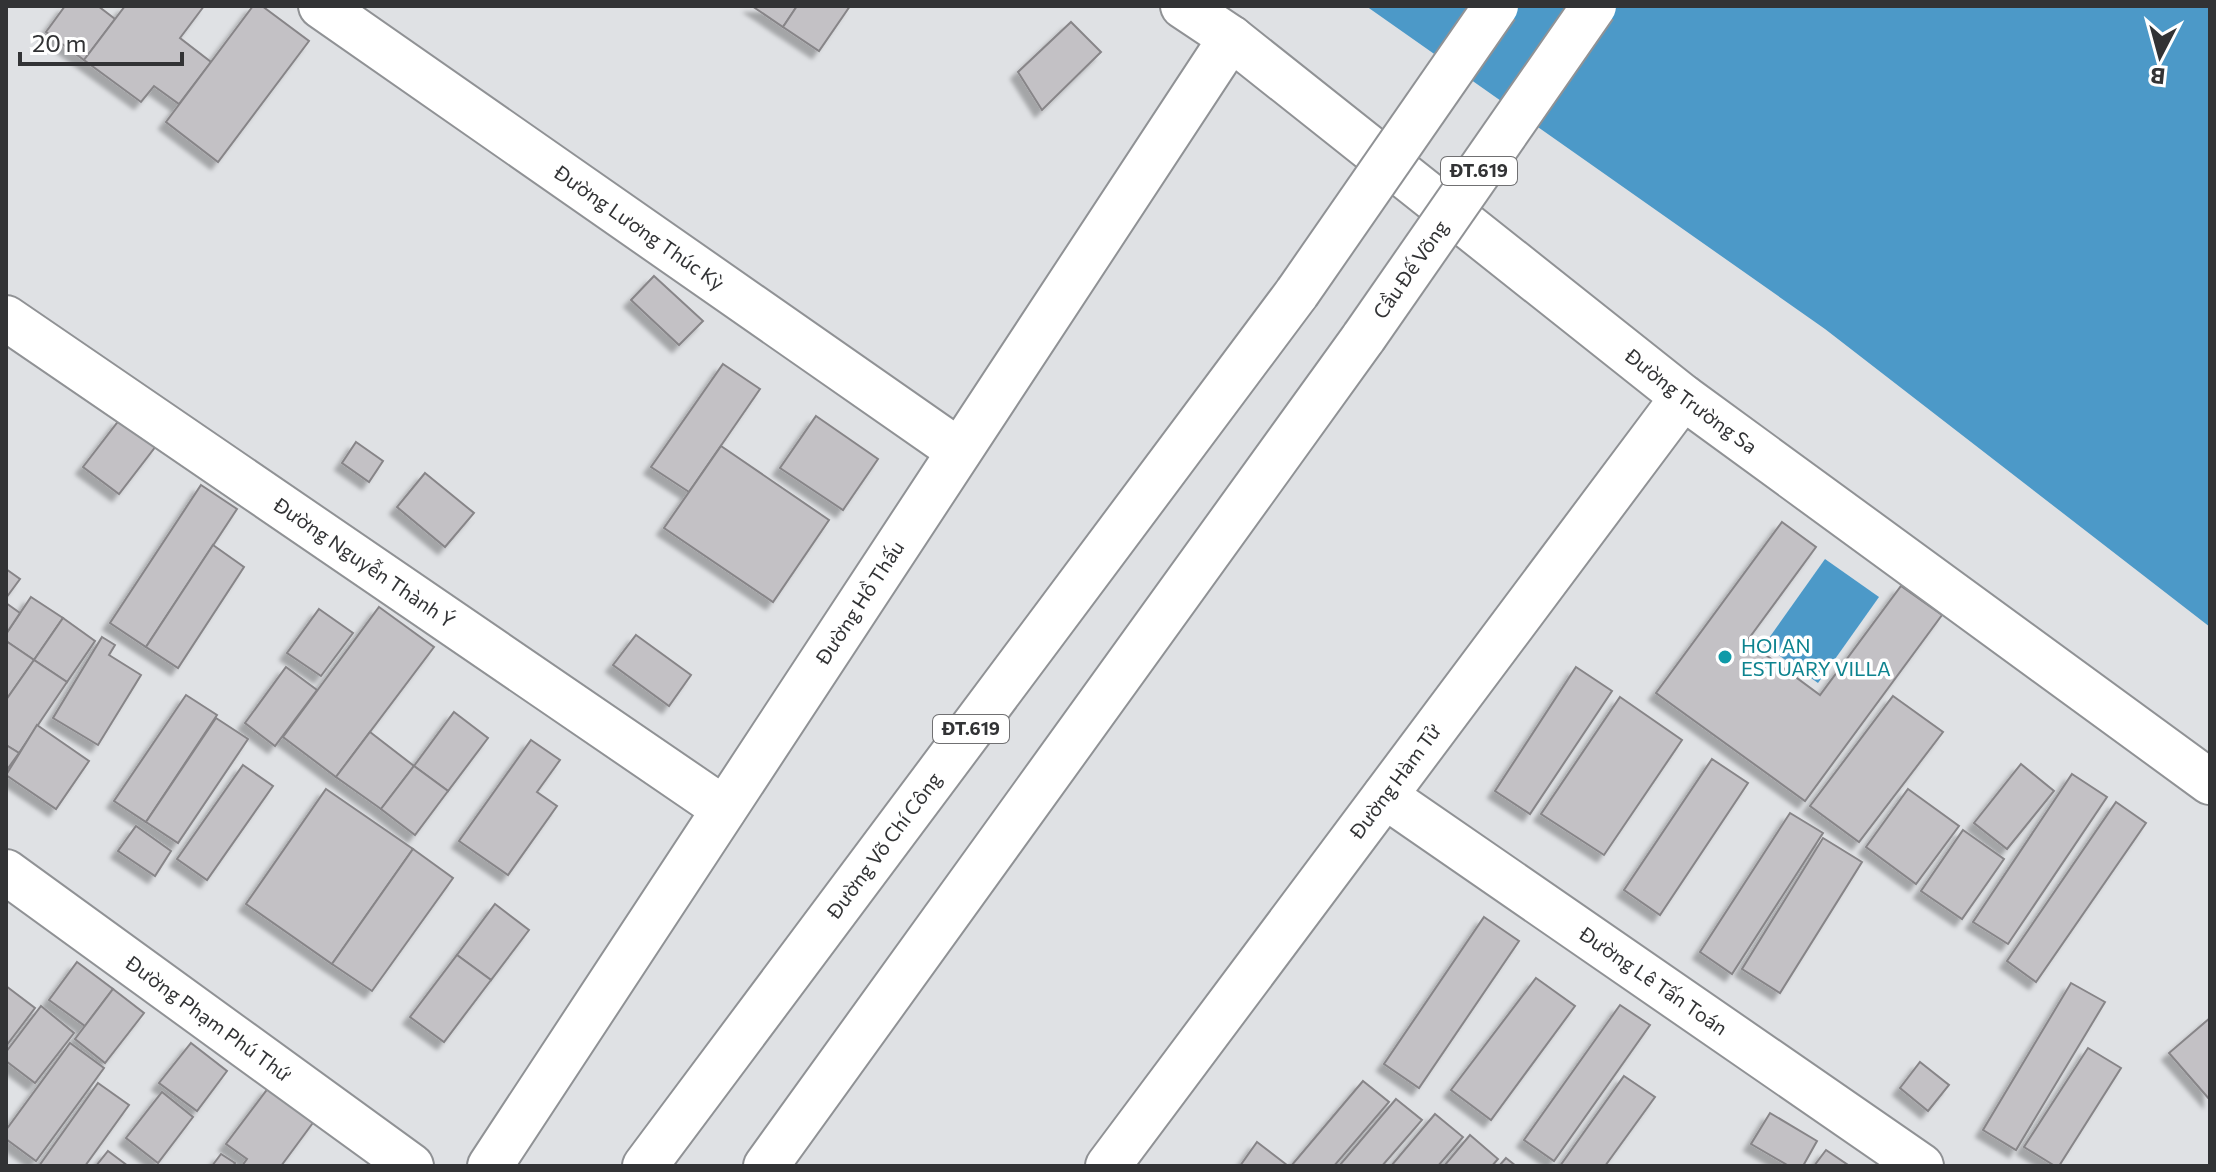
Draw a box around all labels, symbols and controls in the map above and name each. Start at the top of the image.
scale bar [20,16,182,66]
north arrow [2120,16,2200,96]
text: 20 m [32,28,86,57]
text: B [2149,62,2167,91]
road number: ĐT.619 [1441,157,1517,185]
street label: Đường Lương Thúc Kỳ [550,159,729,295]
street label: Cầu Đế Võng [1367,215,1453,323]
street label: Đường Trường Sa [1620,342,1762,458]
street label: Đường Nguyễn Thành Ý [269,491,460,632]
street label: Đường Hồ Thấu [809,536,908,669]
place label: HOI AN ESTUARY VILLA [1741,633,1891,680]
marker: HOI AN ESTUARY VILLA [1716,648,1734,666]
road number: ĐT.619 [933,715,1009,743]
street label: Đường Hàm Tử [1343,719,1445,844]
street label: Đường Võ Chí Công [821,767,946,924]
street label: Đường Lê Tấn Toán [1575,921,1732,1040]
street label: Đường Phạm Phú Thứ [121,950,296,1086]

